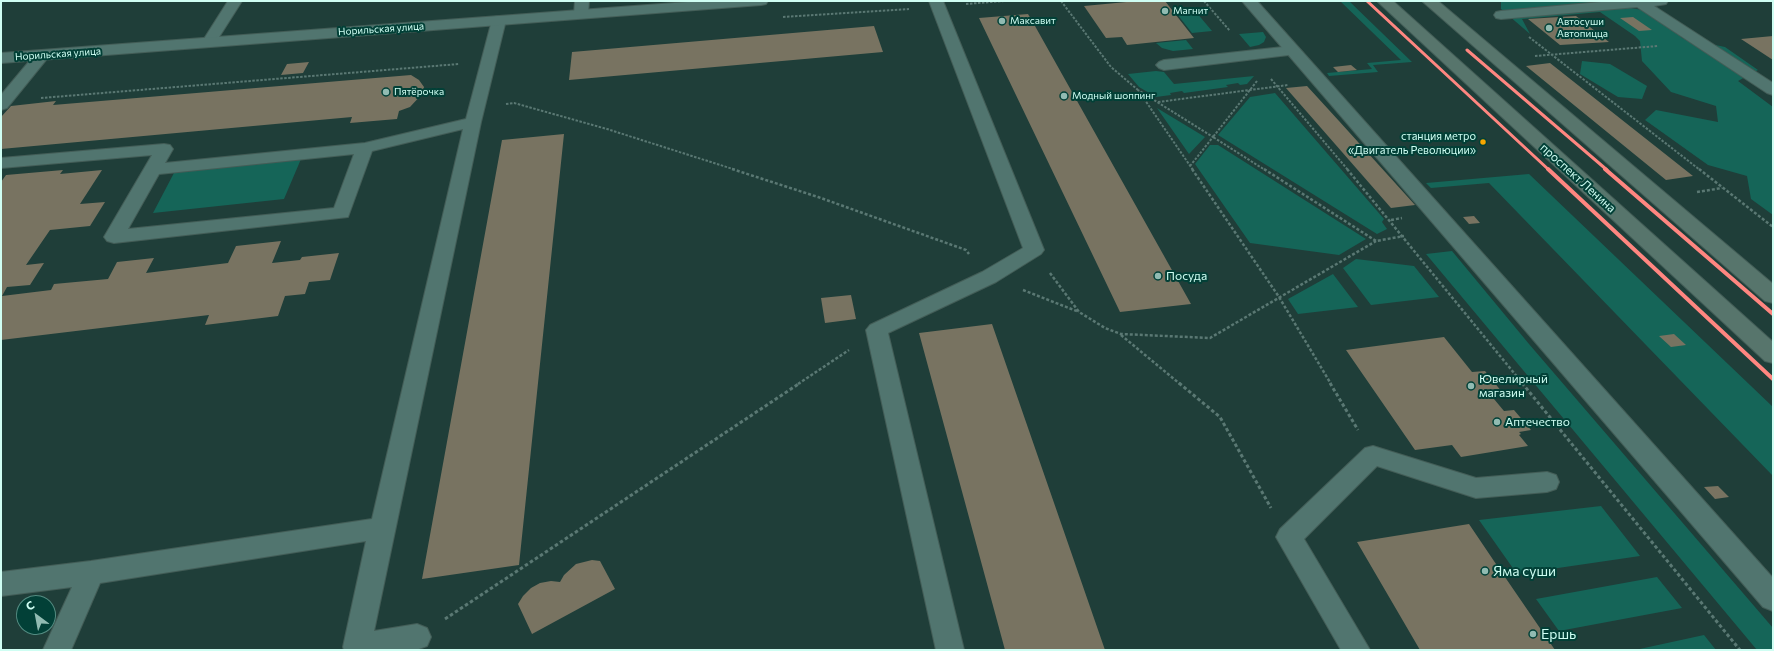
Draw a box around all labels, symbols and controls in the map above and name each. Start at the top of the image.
place label: Магнит [1173,5,1208,17]
marker: Магнит [1160,6,1170,16]
place label: Максавит [1010,15,1056,27]
marker: Максавит [997,16,1007,26]
place label: Автосуши Автопицца [1557,16,1608,40]
street label: Норильская улица [338,20,424,38]
marker: Автосуши Автопицца [1544,23,1554,33]
street label: Норильская улица [15,45,101,63]
place label: Пятёрочка [394,86,444,98]
marker: Пятёрочка [381,87,391,97]
place label: Модный шоппинг [1072,90,1155,102]
marker: Модный шоппинг [1059,91,1069,101]
place label: станция метро «Двигатель Революции» [1348,129,1476,155]
marker: станция метро «Двигатель Революции» [1478,137,1488,147]
street label: проспект Ленина [1537,140,1619,216]
place label: Посуда [1166,269,1207,283]
marker: Посуда [1153,271,1163,281]
place label: Ювелирный магазин [1479,372,1548,400]
marker: Ювелирный магазин [1466,381,1476,391]
place label: Аптечество [1505,415,1570,429]
marker: Аптечество [1492,417,1502,427]
place label: Яма суши [1493,563,1556,579]
marker: Яма суши [1480,566,1490,576]
north arrow [16,595,56,635]
text: С [23,598,37,613]
place label: Ершь [1541,626,1576,642]
marker: Ершь [1528,629,1538,639]

